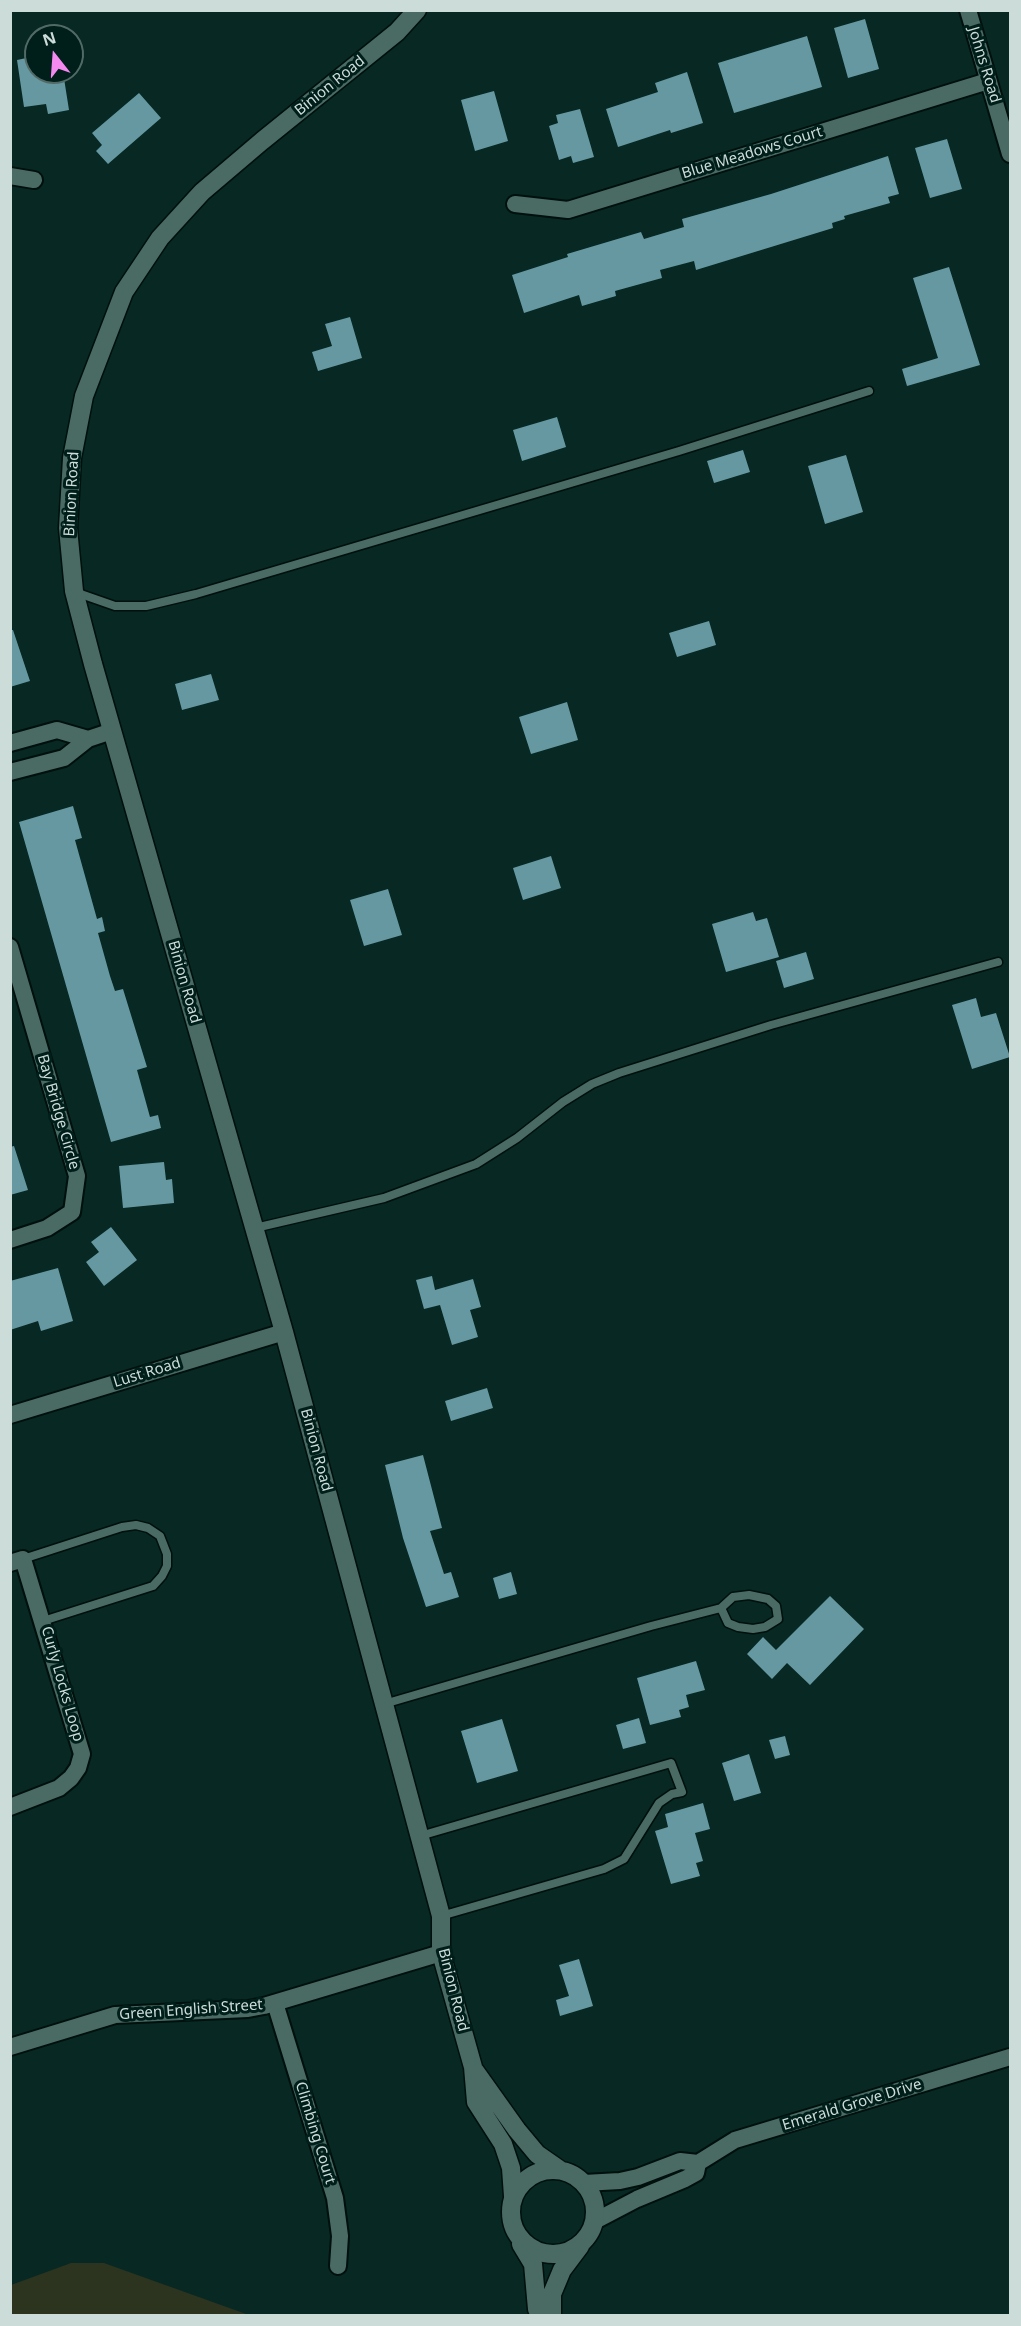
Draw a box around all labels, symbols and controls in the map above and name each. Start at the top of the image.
north arrow [24,24,84,84]
street label: Johns Road [964,25,1004,105]
text: N [40,26,59,51]
street label: Binion Road [291,52,369,120]
street label: Blue Meadows Court [680,123,824,183]
street label: Binion Road [61,451,83,537]
street label: Binion Road [164,939,204,1025]
street label: Bay Bridge Circle [33,1052,83,1172]
street label: Lust Road [111,1354,183,1392]
street label: Binion Road [296,1407,336,1493]
street label: Curly Locks Loop [37,1624,87,1744]
street label: Binion Road [434,1947,472,2033]
street label: Green English Street [119,1996,263,2024]
street label: Emerald Grove Drive [780,2075,924,2135]
street label: Climbing Court [291,2080,339,2186]

